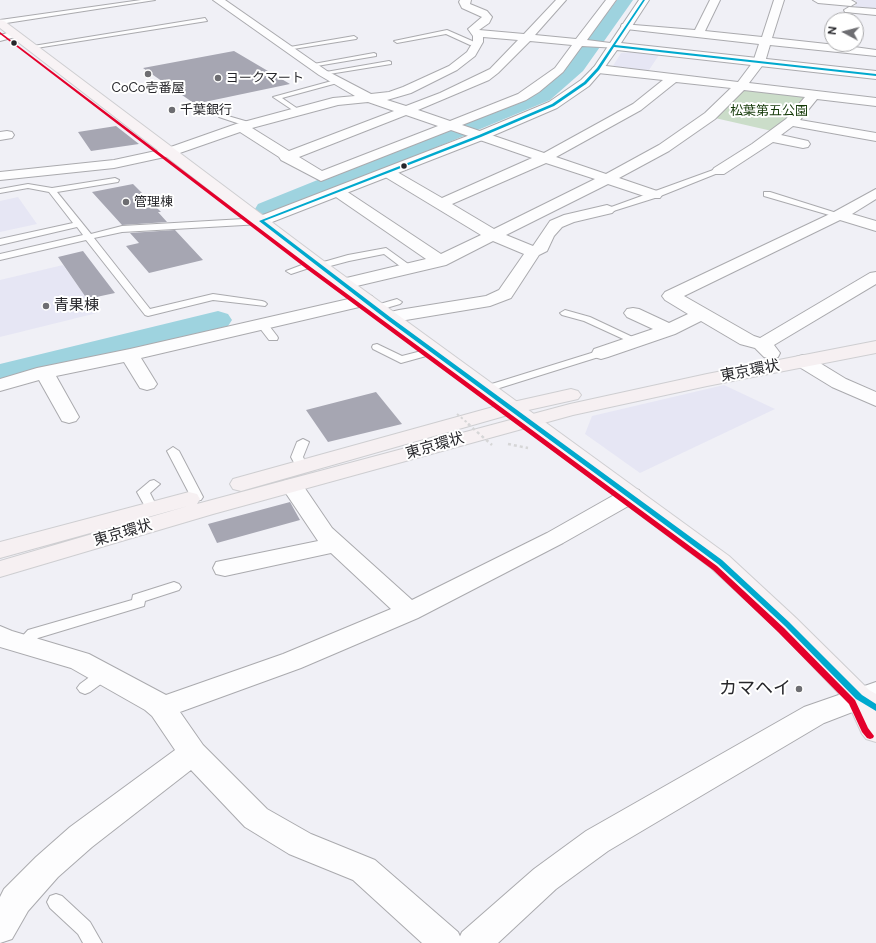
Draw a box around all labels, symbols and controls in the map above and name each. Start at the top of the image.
north arrow [824,12,864,52]
text: N [826,26,840,36]
unlabelled marker [9,38,19,48]
marker: CoCo壱番屋 [143,69,153,79]
place label: ヨークマート [226,70,304,86]
marker: ヨークマート [213,73,223,83]
place label: CoCo壱番屋 [112,80,184,96]
place label: 千葉銀行 [180,102,232,118]
park label: 松葉第五公園 [730,103,808,119]
marker: 千葉銀行 [167,105,177,115]
unlabelled marker [399,161,409,171]
place label: 管理棟 [134,194,173,210]
marker: 管理棟 [121,197,131,207]
place label: 青果棟 [54,297,99,315]
marker: 青果棟 [41,301,51,311]
street label: 東京環状 [719,356,781,386]
street label: 東京環状 [404,429,466,463]
street label: 東京環状 [92,516,154,550]
place label: カマヘイ [719,678,791,700]
marker: カマヘイ [794,684,804,694]

